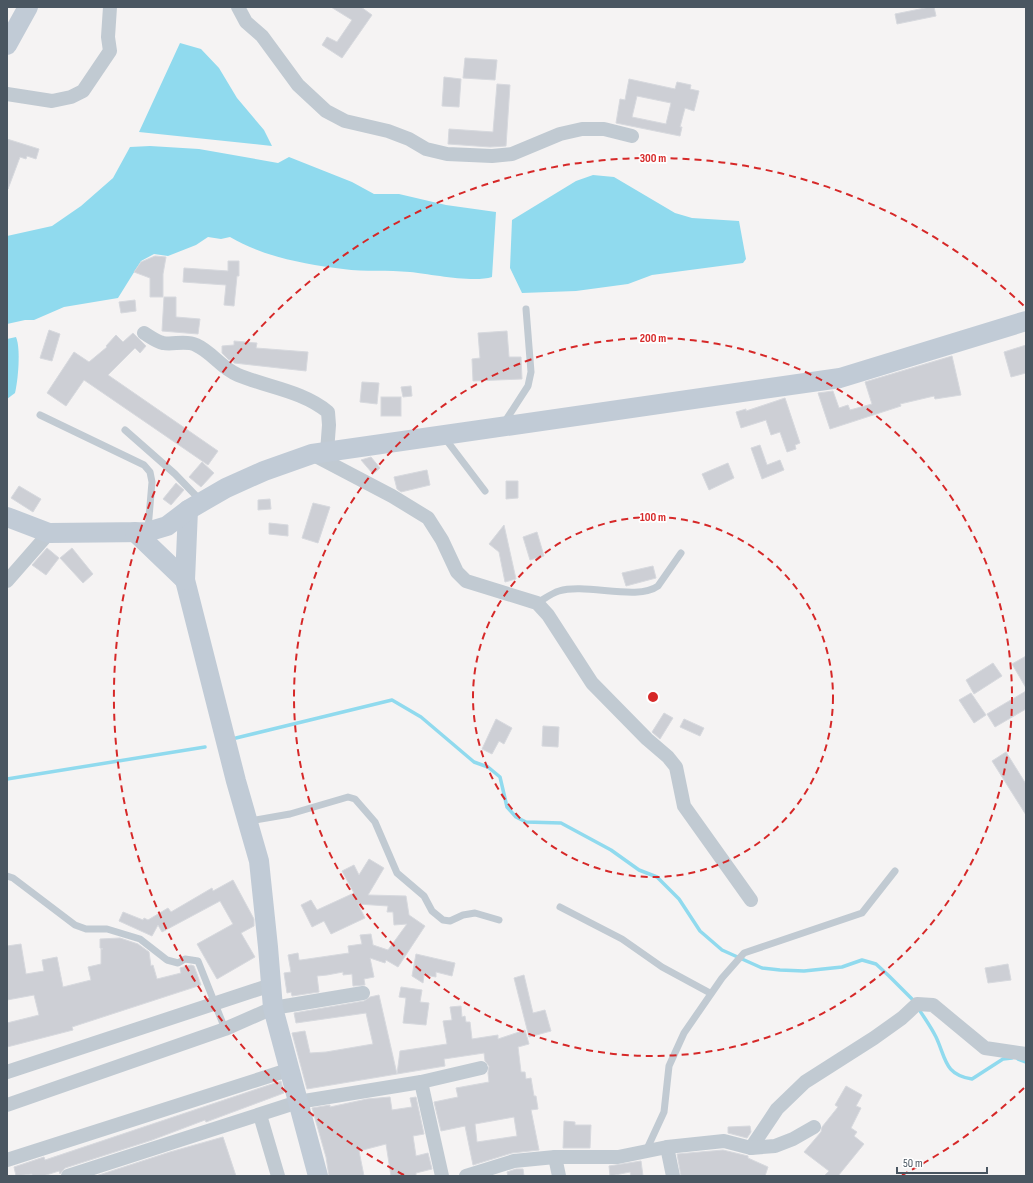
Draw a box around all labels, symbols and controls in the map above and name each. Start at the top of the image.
text: 300 m [640,151,666,166]
text: 200 m [640,331,666,346]
text: 100 m [640,510,666,525]
centre of rings [646,690,660,704]
scale bar [897,1149,987,1175]
text: 50 m [903,1156,923,1171]

